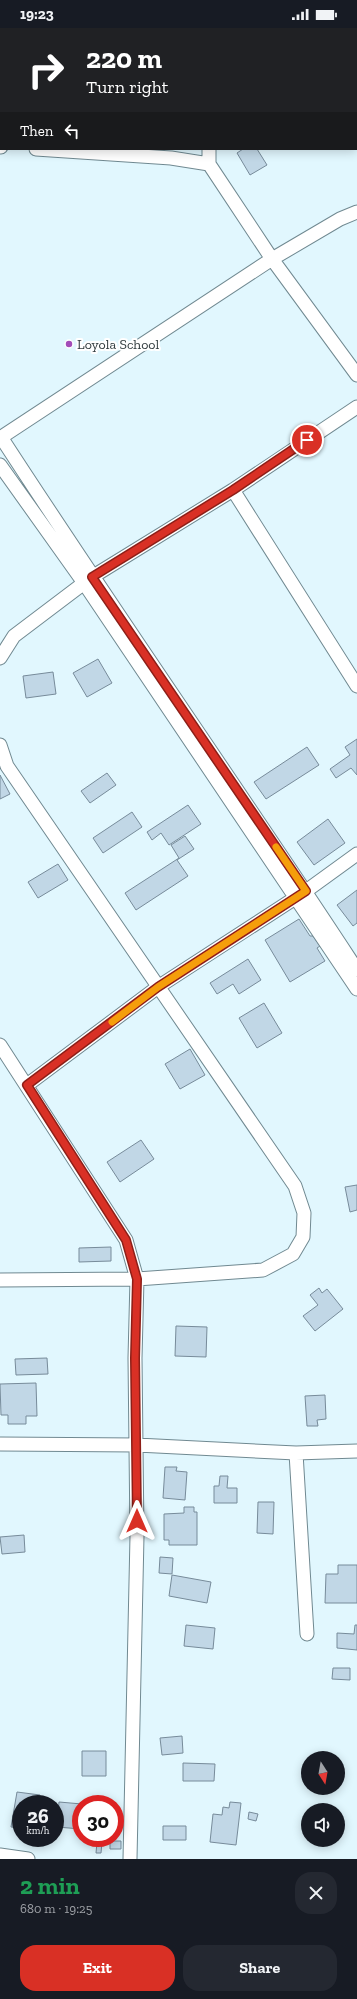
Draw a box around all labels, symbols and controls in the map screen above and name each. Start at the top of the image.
text: 19:23 [20,5,54,23]
text: 220 m [86,42,162,75]
icon: right [20,44,72,96]
text: Turn right [86,76,168,98]
icon: left [61,120,83,142]
text: Then [20,122,53,140]
place label: Loyola School [77,336,160,353]
marker: Loyola School [64,339,74,349]
pin [290,423,324,457]
icon: arrive [296,429,318,451]
position arrow [116,1500,158,1542]
north arrow [301,1751,345,1795]
map controls [301,1751,345,1847]
speed limit sign: 30 [72,1795,124,1847]
button: sound [301,1803,345,1847]
text: 26 [27,1804,49,1828]
text: km/h [27,1825,49,1837]
text: 2 min [20,1871,80,1900]
button: close [295,1872,337,1914]
text: 680 m · 19:25 [20,1901,92,1916]
button: Exit [20,1945,175,1991]
button: Share [183,1945,337,1991]

